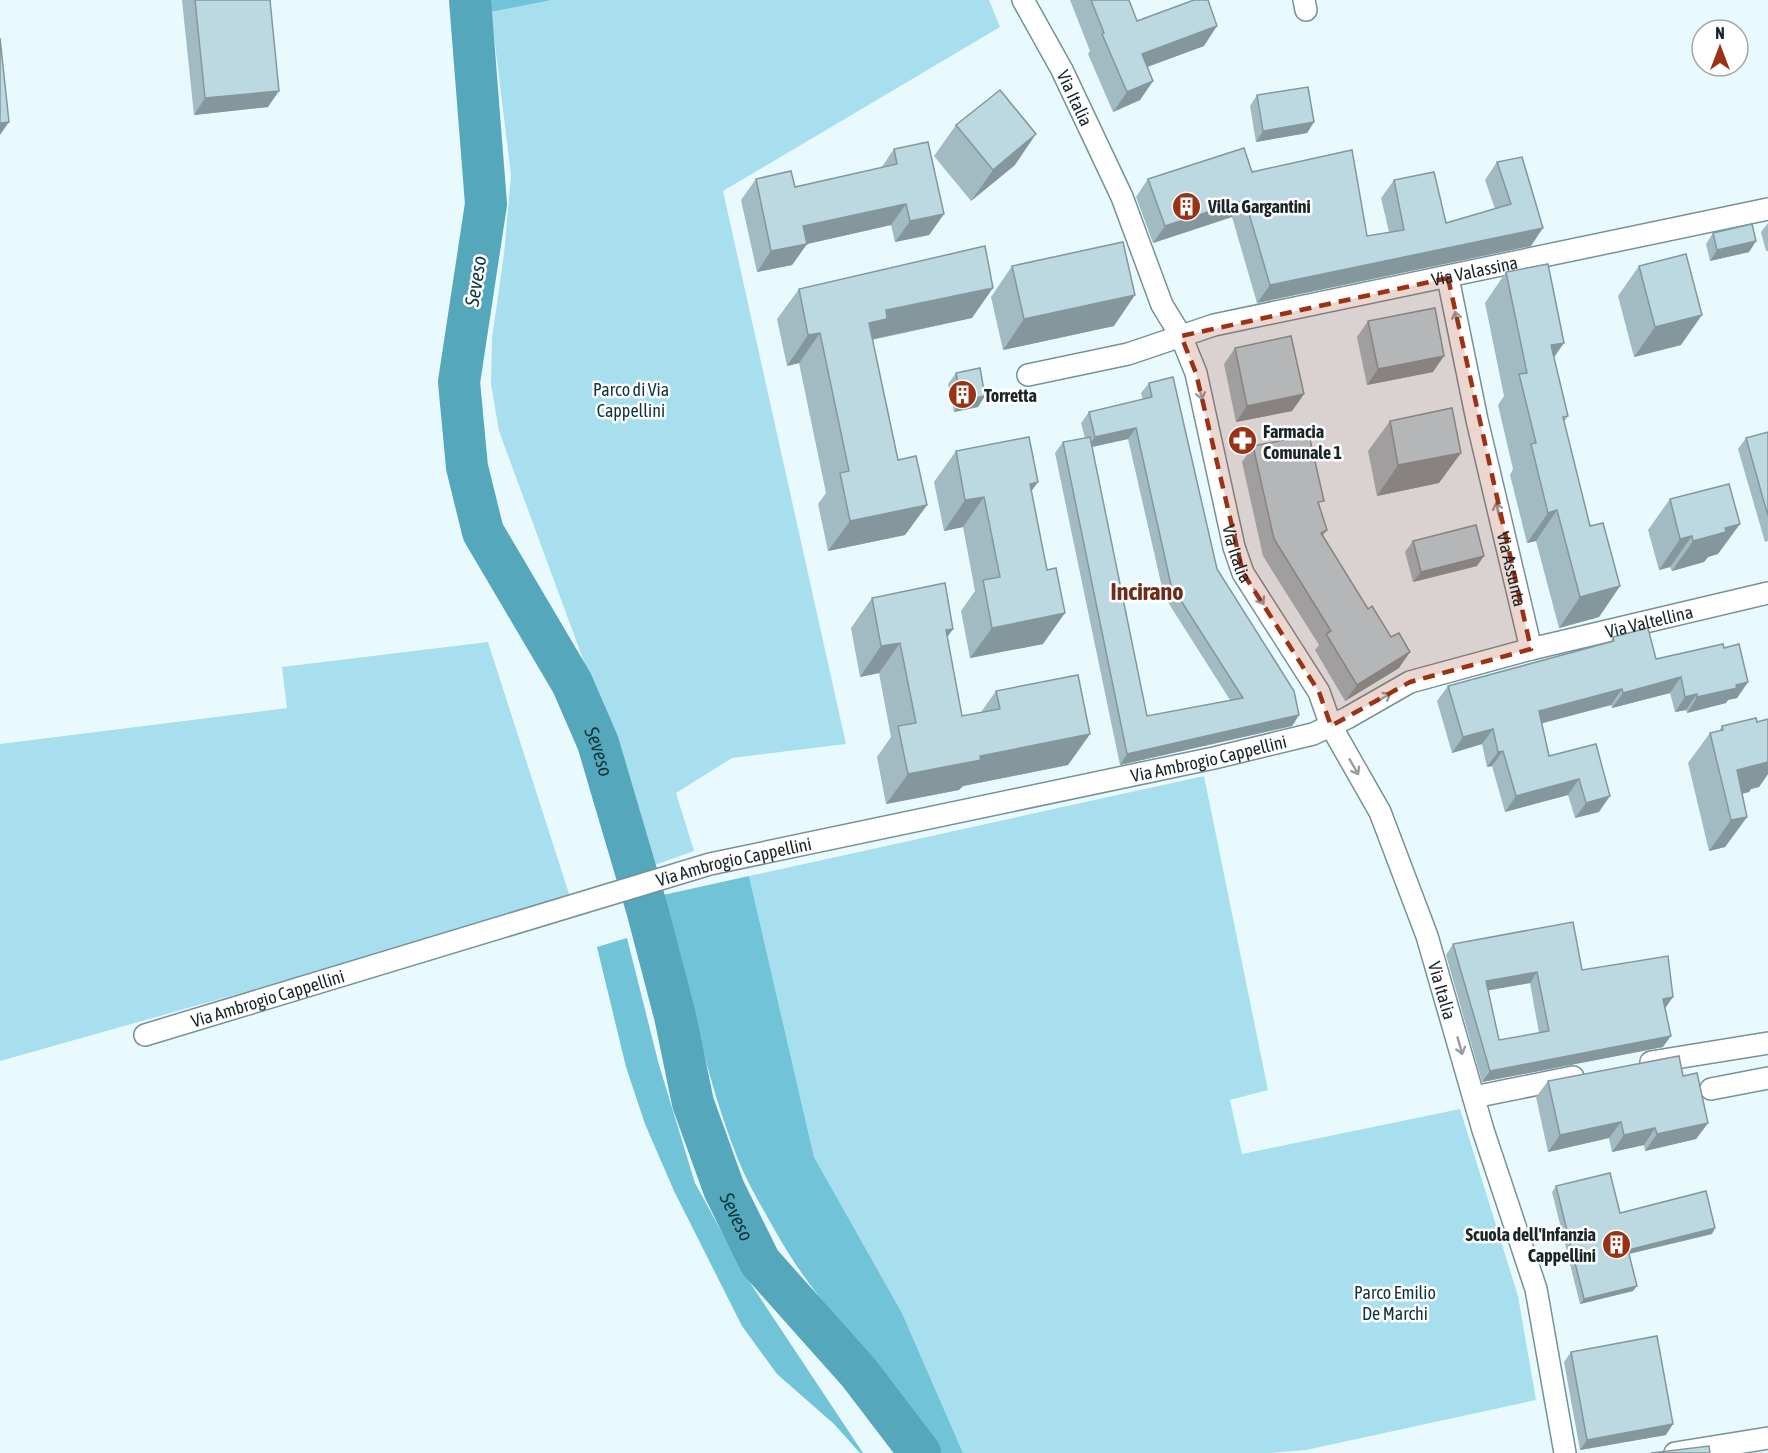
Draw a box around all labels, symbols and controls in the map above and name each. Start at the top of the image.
north arrow [1690,18,1750,78]
text: N [1715,24,1725,42]
street label: Via Italia [1053,67,1097,129]
building icon: Villa Gargantini [1171,190,1203,222]
place label: Villa Gargantini [1207,196,1311,217]
street label: Via Valassina [1429,251,1519,290]
water label: Seveso [460,254,490,309]
one-way arrow [1451,311,1462,330]
park label: Parco di Via Cappellini [593,379,669,421]
building icon: Torretta [947,379,979,411]
one-way arrow [1195,381,1206,400]
place label: Torretta [984,385,1037,406]
place label: Farmacia Comunale 1 [1263,421,1342,463]
pharmacy icon: Farmacia Comunale 1 [1226,425,1258,457]
one-way arrow [1492,501,1504,520]
street label: Via Italia [1219,523,1257,586]
street label: Via Assunta [1493,529,1531,609]
district label: Incirano [1111,578,1183,605]
one-way arrow [1252,589,1265,606]
street label: Via Valtellina [1603,601,1695,642]
one-way arrow [1373,692,1391,703]
water label: Seveso [580,722,619,779]
street label: Via Ambrogio Cappellini [1129,730,1289,786]
one-way arrow [1349,758,1361,775]
street label: Via Ambrogio Cappellini [653,832,813,890]
street label: Via Italia [1424,959,1461,1022]
street label: Via Ambrogio Cappellini [188,965,347,1031]
one-way arrow [1454,1037,1466,1056]
water label: Seveso [715,1187,759,1244]
place label: Scuola dell'Infanzia Cappellini [1465,1224,1596,1266]
building icon: Scuola dell'Infanzia Cappellini [1601,1228,1633,1260]
park label: Parco Emilio De Marchi [1354,1282,1436,1324]

